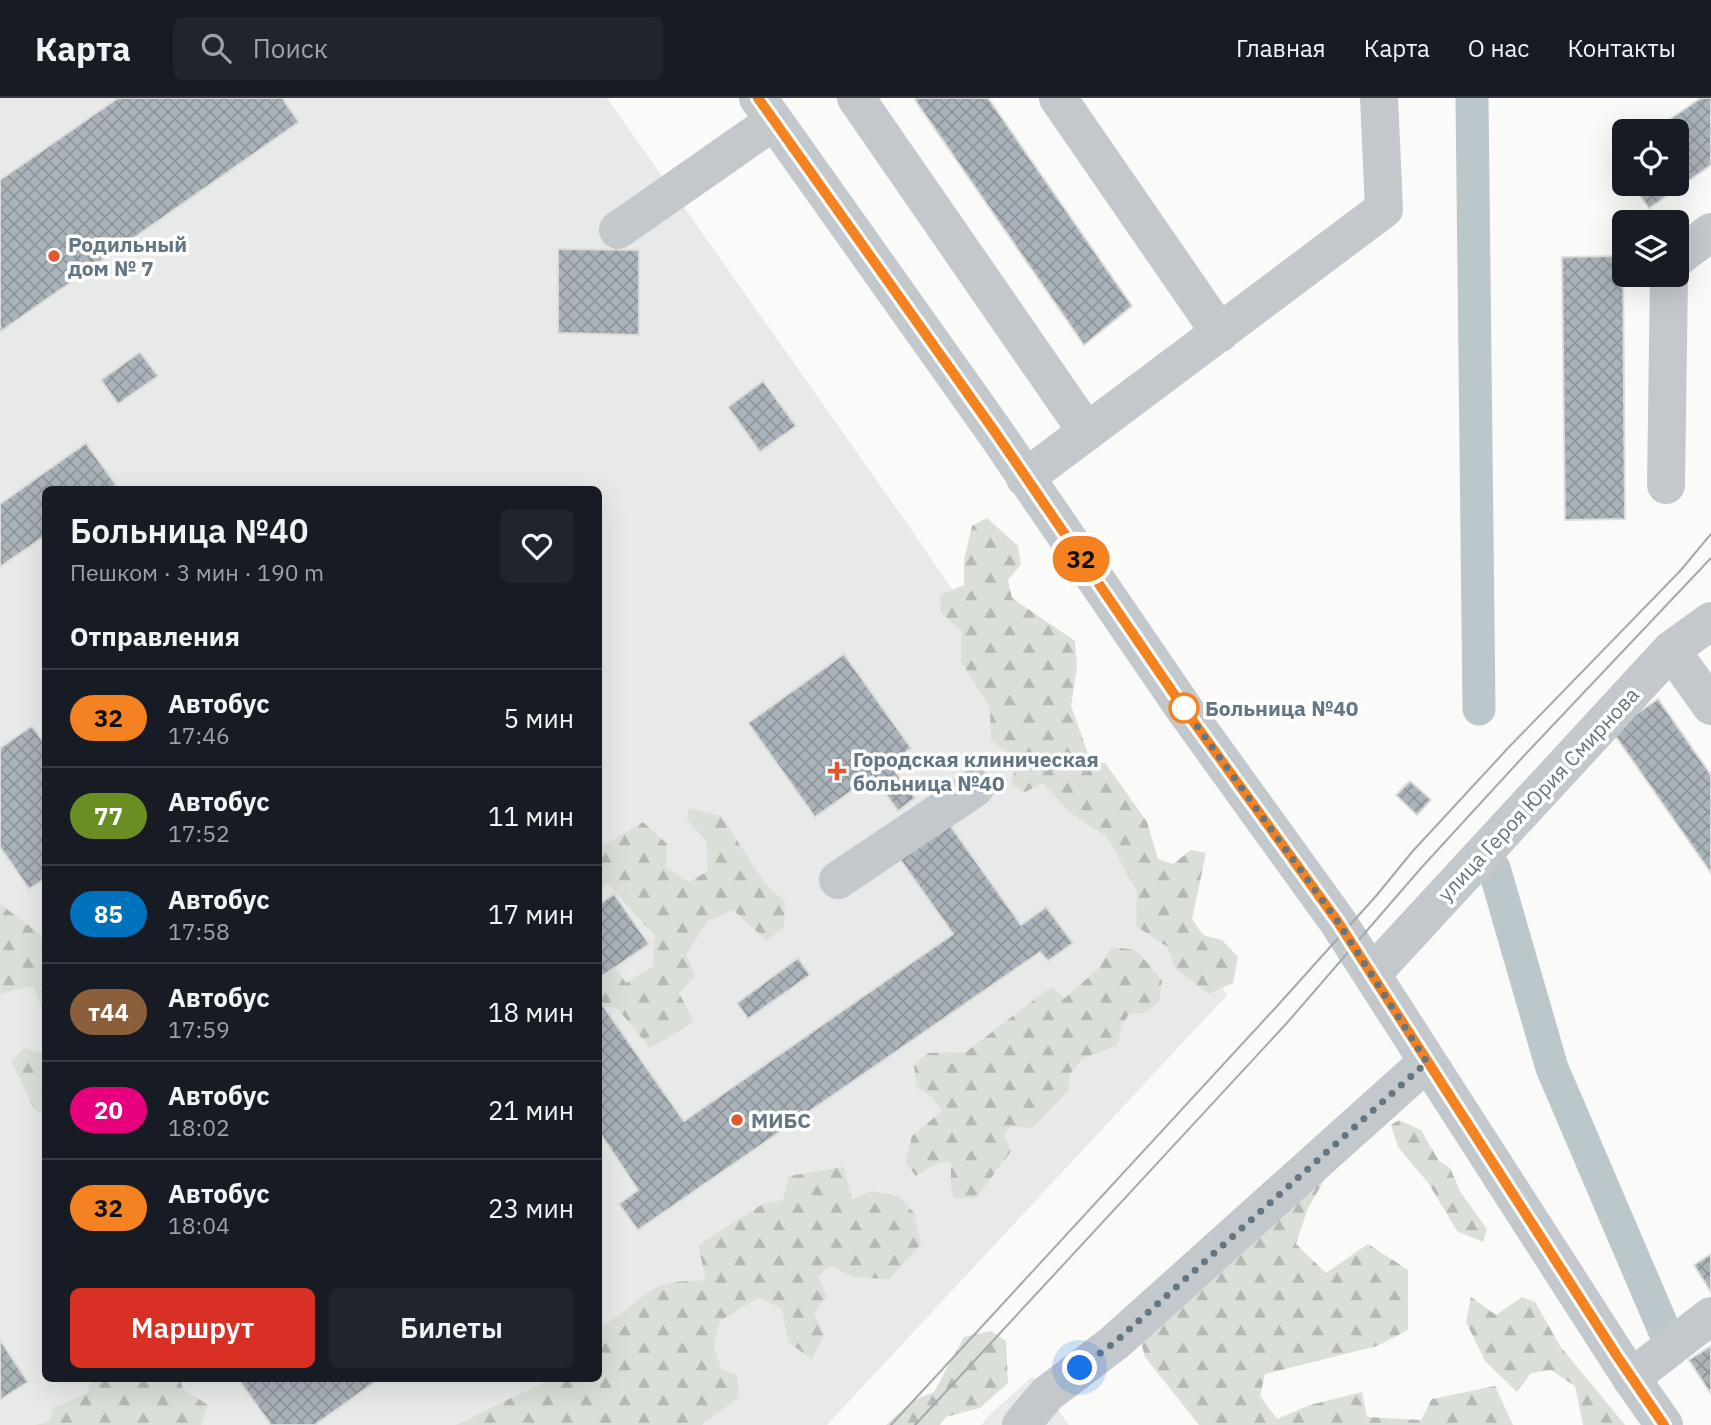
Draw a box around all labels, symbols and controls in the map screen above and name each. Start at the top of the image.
search box [173,17,663,80]
text: Карта [35,27,131,70]
icon: search [197,29,235,67]
text: Поиск [253,31,328,65]
text: Главная [1236,32,1326,64]
text: Карта [1364,32,1430,64]
text: О нас [1468,32,1529,64]
text: Контакты [1567,32,1676,64]
map controls [1612,119,1689,287]
button: locate [1612,119,1689,196]
button: layers [1612,210,1689,287]
place label: Родильный дом № 7 [68,230,187,282]
marker: Родильный дом № 7 [46,248,62,264]
text: Больница №40 [70,509,309,552]
button: heart [500,509,574,583]
line badge: 32 [1050,536,1112,582]
text: 32 [1067,543,1095,575]
text: Пешком · 3 мин · 190 m [70,557,324,587]
text: Отправления [70,619,240,653]
street label: улица Героя Юрия Смирнова [1431,681,1645,907]
text: Автобус [168,686,270,720]
marker: Больница №40 [1169,693,1199,723]
place label: Больница №40 [1205,694,1358,722]
text: 5 мин [504,701,574,735]
text: 32 [94,702,123,734]
text: 17:46 [168,720,230,750]
place label: Городская клиническая больница №40 [853,745,1099,797]
marker: Городская клиническая больница №40 [827,761,847,781]
text: Автобус [168,784,270,818]
text: 11 мин [488,799,574,833]
text: 77 [94,800,123,832]
text: 17:52 [168,818,230,848]
text: Автобус [168,882,270,916]
text: 17 мин [488,897,574,931]
text: 85 [94,898,123,930]
text: 17:58 [168,916,230,946]
text: Автобус [168,980,270,1014]
text: 18 мин [488,995,574,1029]
text: т44 [88,996,129,1028]
text: 17:59 [168,1014,230,1044]
text: Автобус [168,1078,270,1112]
text: 21 мин [488,1093,574,1127]
text: 20 [94,1094,123,1126]
place label: МИБС [751,1106,811,1134]
text: 18:02 [168,1112,230,1142]
marker: МИБС [729,1112,745,1128]
text: Автобус [168,1176,270,1210]
text: 23 мин [488,1191,574,1225]
text: 32 [94,1192,123,1224]
text: 18:04 [168,1210,230,1240]
button: Маршрут [70,1288,315,1368]
button: Билеты [329,1288,574,1368]
your location [1062,1350,1097,1385]

